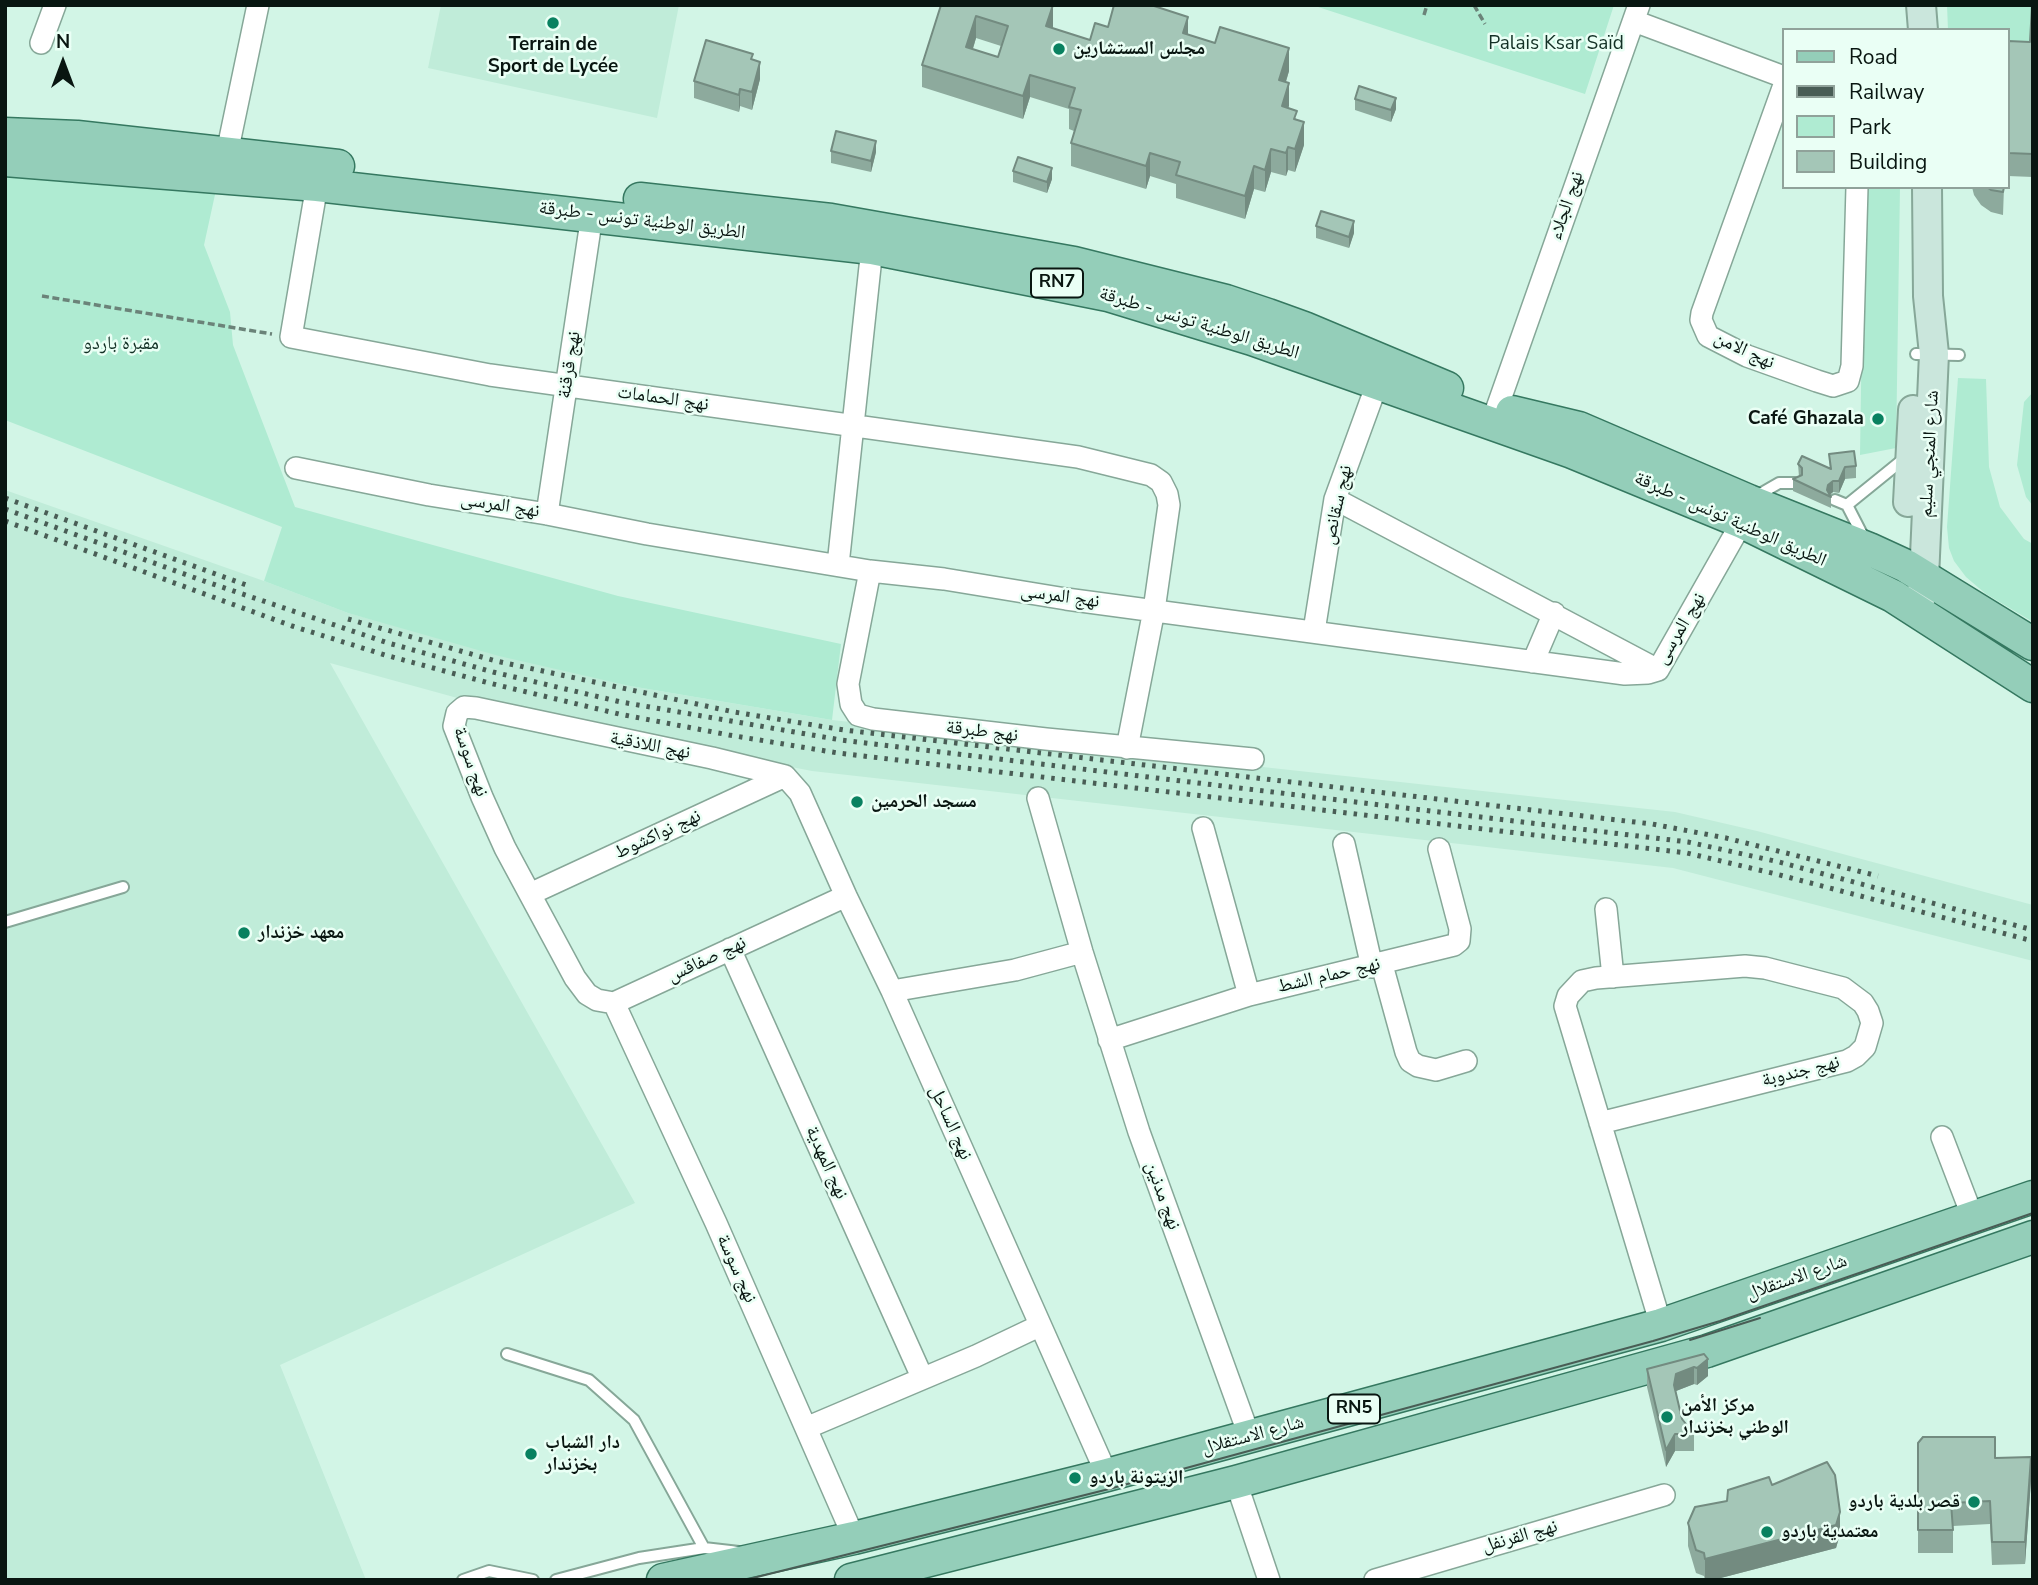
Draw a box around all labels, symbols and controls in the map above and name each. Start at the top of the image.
marker: Terrain de Sport de Lycée [545,15,561,31]
north arrow [28,28,98,98]
legend [1783,28,2010,189]
text: N [56,29,70,55]
park label: Palais Ksar Saïd [1488,33,1624,55]
place label: Terrain de Sport de Lycée [488,34,618,78]
place label: مجلس المستشارين [1073,38,1205,60]
marker: مجلس المستشارين [1051,41,1067,57]
text: Road [1849,43,1898,71]
text: Railway [1849,78,1924,106]
text: Park [1849,113,1891,141]
text: Building [1849,148,1927,176]
street label: نهج الجلاء [1545,169,1589,243]
street label: الطريق الوطنية تونس - طبرقة [538,197,746,245]
road number: RN7 [1031,268,1083,298]
street label: الطريق الوطنية تونس - طبرقة [1096,283,1302,365]
street label: نهج الامن [1710,327,1778,375]
street label: نهج قرقنة [553,330,587,400]
park label: مقبرة باردو [83,333,159,355]
street label: نهج الحمامات [616,381,710,417]
street label: شارع المنجي سليم [1915,390,1945,518]
place label: Café Ghazala [1748,408,1864,430]
marker: Café Ghazala [1870,411,1886,427]
street label: نهج سقانص [1318,463,1358,547]
street label: الطريق الوطنية تونس - طبرقة [1630,467,1830,573]
street label: نهج المرسى [459,489,541,523]
street label: نهج المرسى [1019,580,1101,614]
street label: نهج المرسى [1651,589,1711,669]
street label: نهج طبرقة [945,716,1019,748]
street label: نهج سوسة [447,724,493,800]
street label: نهج اللاذقية [608,727,692,765]
place label: مسجد الحرمين [871,791,977,813]
marker: مسجد الحرمين [849,794,865,810]
street label: نهج نواكشوط [611,805,705,865]
place label: معهد خزندار [258,922,344,944]
marker: معهد خزندار [236,925,252,941]
street label: نهج صفاقس [664,932,750,988]
street label: نهج حمام الشط [1275,953,1383,999]
street label: نهج جندوبة [1760,1051,1842,1093]
street label: نهج الساحل [923,1082,977,1164]
street label: نهج المهدية [800,1123,852,1203]
street label: نهج مدنين [1139,1159,1185,1233]
street label: نهج سوسة [711,1231,761,1307]
street label: شارع الاستقلال [1744,1250,1850,1306]
road number: RN5 [1328,1394,1380,1424]
place label: مركز الأمن الوطني بخزندار [1681,1395,1789,1439]
marker: مركز الأمن الوطني بخزندار [1659,1409,1675,1425]
street label: شارع الاستقلال [1199,1411,1307,1461]
place label: دار الشباب بخزندار [545,1432,620,1476]
marker: دار الشباب بخزندار [523,1446,539,1462]
place label: الزيتونة باردو [1089,1467,1183,1489]
marker: الزيتونة باردو [1067,1470,1083,1486]
place label: قصر بلدية باردو [1848,1491,1960,1513]
marker: قصر بلدية باردو [1966,1494,1982,1510]
street label: نهج القرنفل [1480,1515,1560,1559]
place label: معتمدية باردو [1781,1521,1878,1543]
marker: معتمدية باردو [1759,1524,1775,1540]

